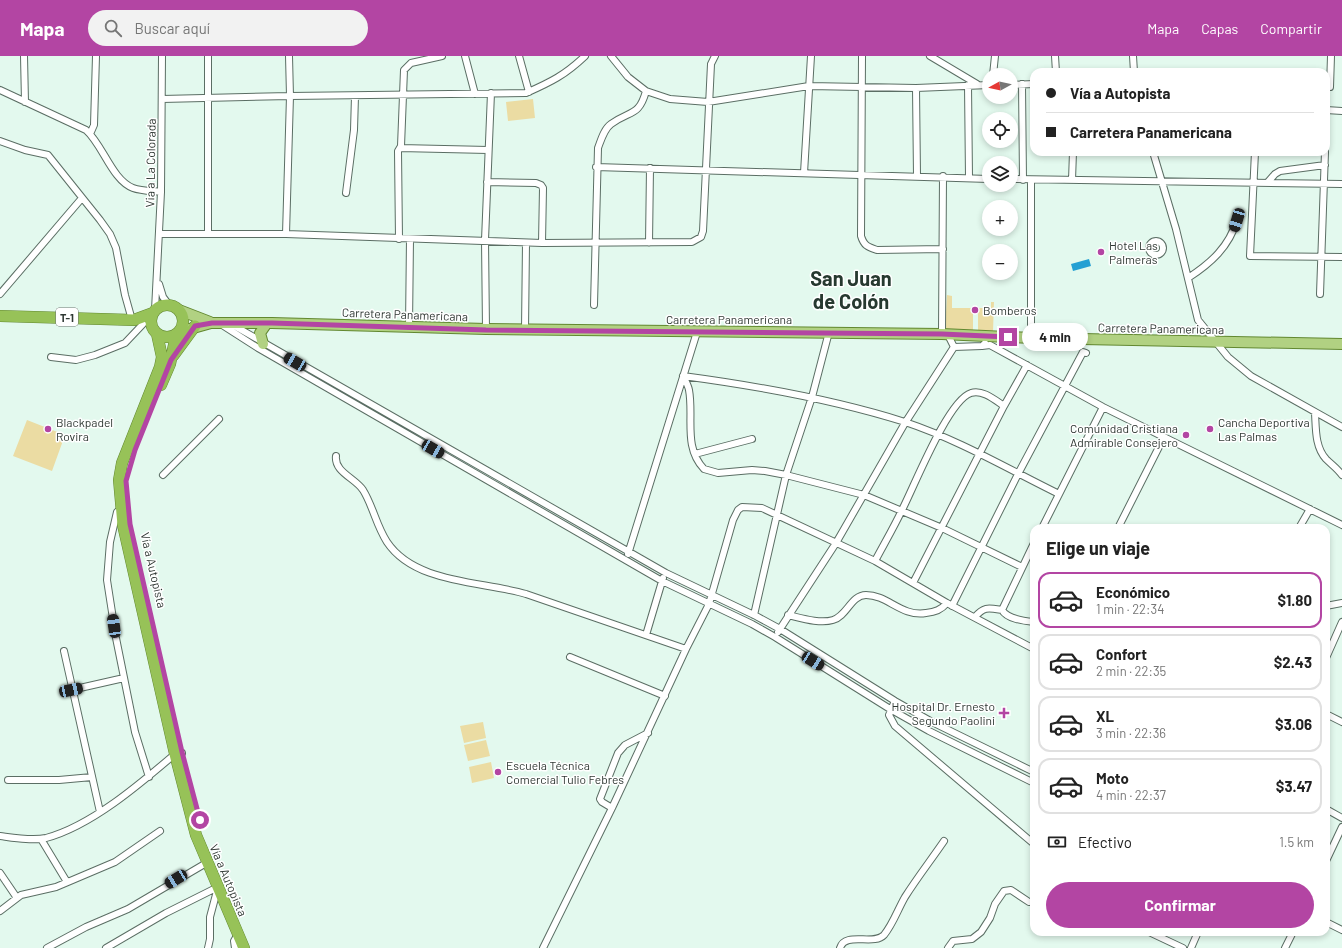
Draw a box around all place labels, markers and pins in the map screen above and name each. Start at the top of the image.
place label: Hotel Las Palmeras [1109,238,1158,266]
marker: Hotel Las Palmeras [1096,247,1106,257]
place label: Bomberos [983,303,1037,317]
marker: Bomberos [970,305,980,315]
place label: Blackpadel Rovira [56,415,113,443]
place label: Cancha Deportiva Las Palmas [1218,415,1310,443]
place label: Comunidad Cristiana Admirable Consejero [1070,421,1178,449]
marker: Blackpadel Rovira [43,424,53,434]
marker: Cancha Deportiva Las Palmas [1205,424,1215,434]
marker: Comunidad Cristiana Admirable Consejero [1181,430,1191,440]
place label: Hospital Dr. Ernesto Segundo Paolini [892,699,995,727]
marker: Hospital Dr. Ernesto Segundo Paolini [998,707,1010,719]
place label: Escuela Técnica Comercial Tulio Febres [506,758,624,786]
marker: Escuela Técnica Comercial Tulio Febres [493,767,503,777]

